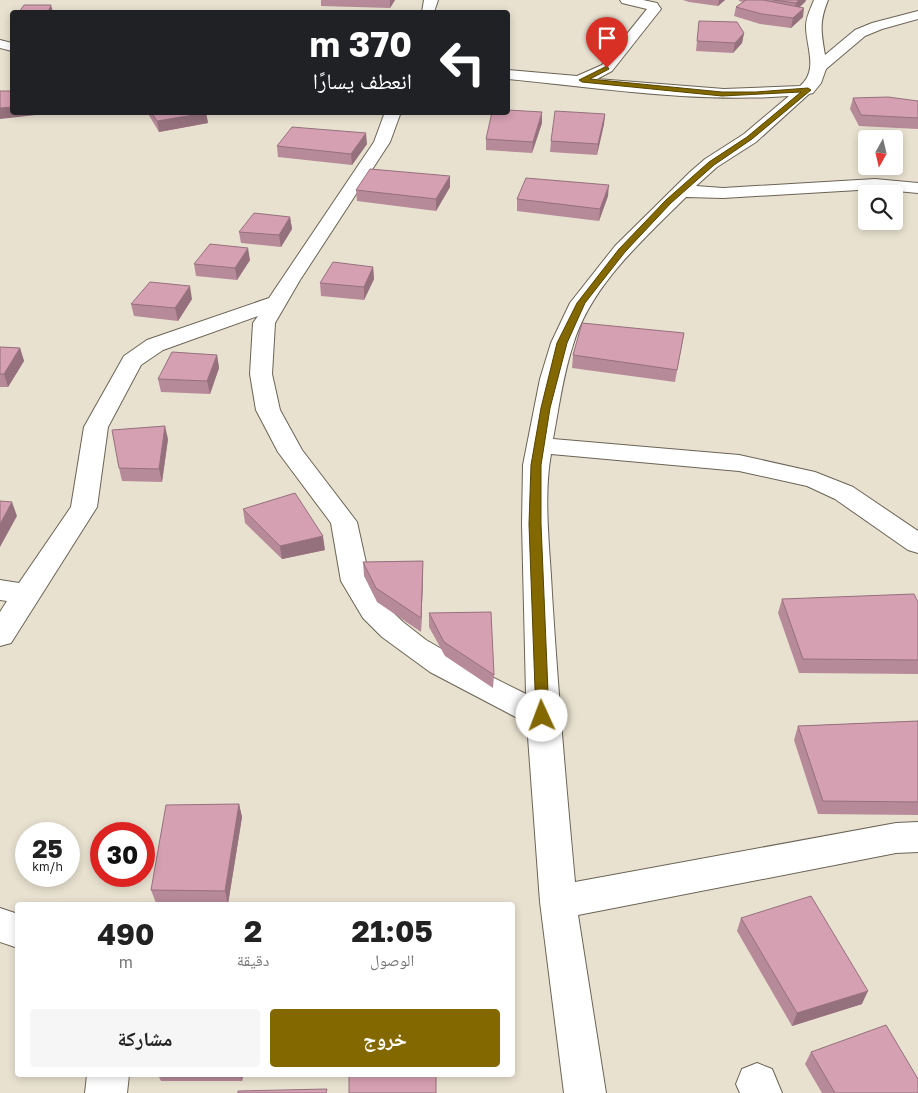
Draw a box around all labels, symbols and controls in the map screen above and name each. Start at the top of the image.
pin [586,17,628,68]
text: 370 m [309,23,412,65]
icon: arrive [593,24,621,52]
icon: left [430,30,495,95]
text: انعطف يسارًا [313,67,412,94]
north arrow [858,130,902,175]
map controls [858,130,903,230]
button: search [858,185,903,230]
position arrow [515,689,567,741]
speed limit sign: 30 [90,822,155,887]
text: 25 [32,833,63,864]
text: km/h [32,859,63,874]
text: 2 [244,913,262,949]
text: 21:05 [352,913,433,949]
text: 490 [97,916,155,952]
text: دقيقة [237,950,269,970]
text: الوصول [370,950,414,970]
text: m [119,952,133,972]
button: مشاركة [30,1009,260,1067]
button: خروج [270,1009,500,1067]

